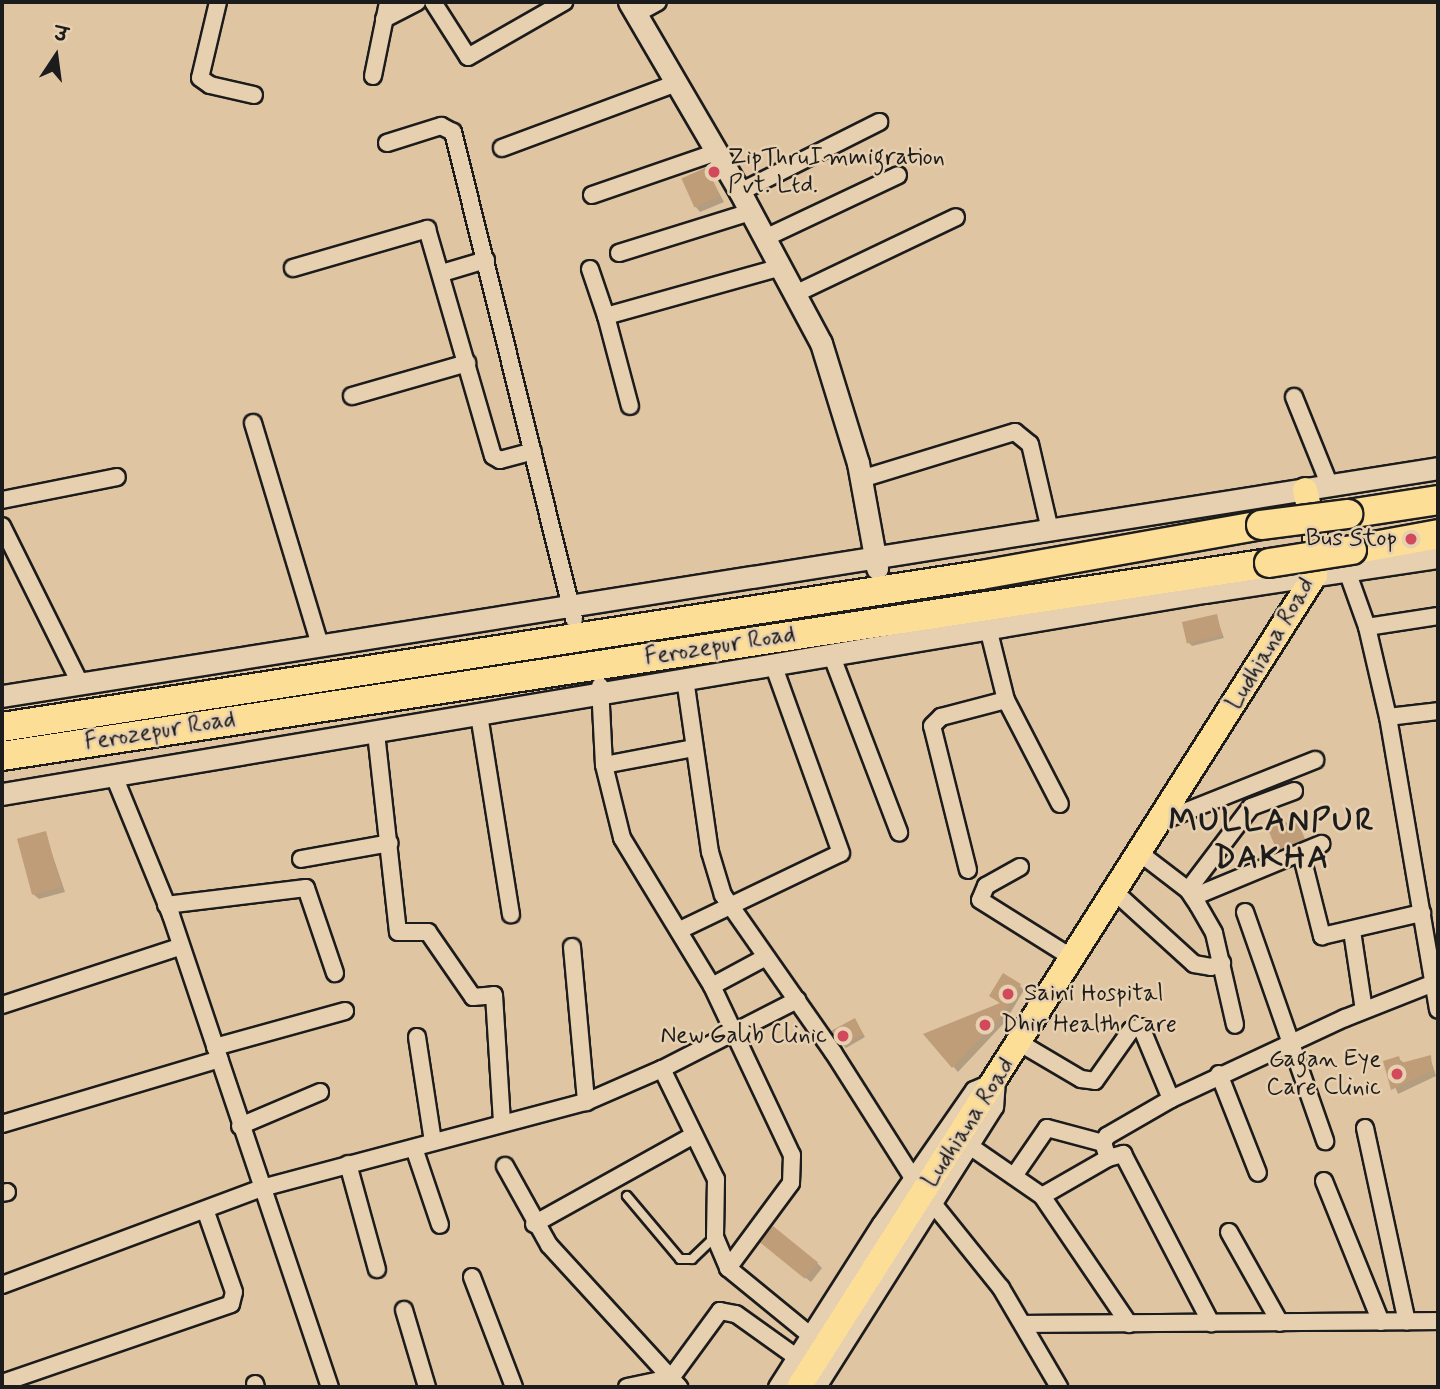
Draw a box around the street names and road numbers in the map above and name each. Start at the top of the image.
street label: Ludhiana Road [1221,574,1321,714]
street label: Ferozepur Road [642,620,798,672]
street label: Ferozepur Road [82,705,238,757]
street label: Ludhiana Road [917,1054,1021,1192]

